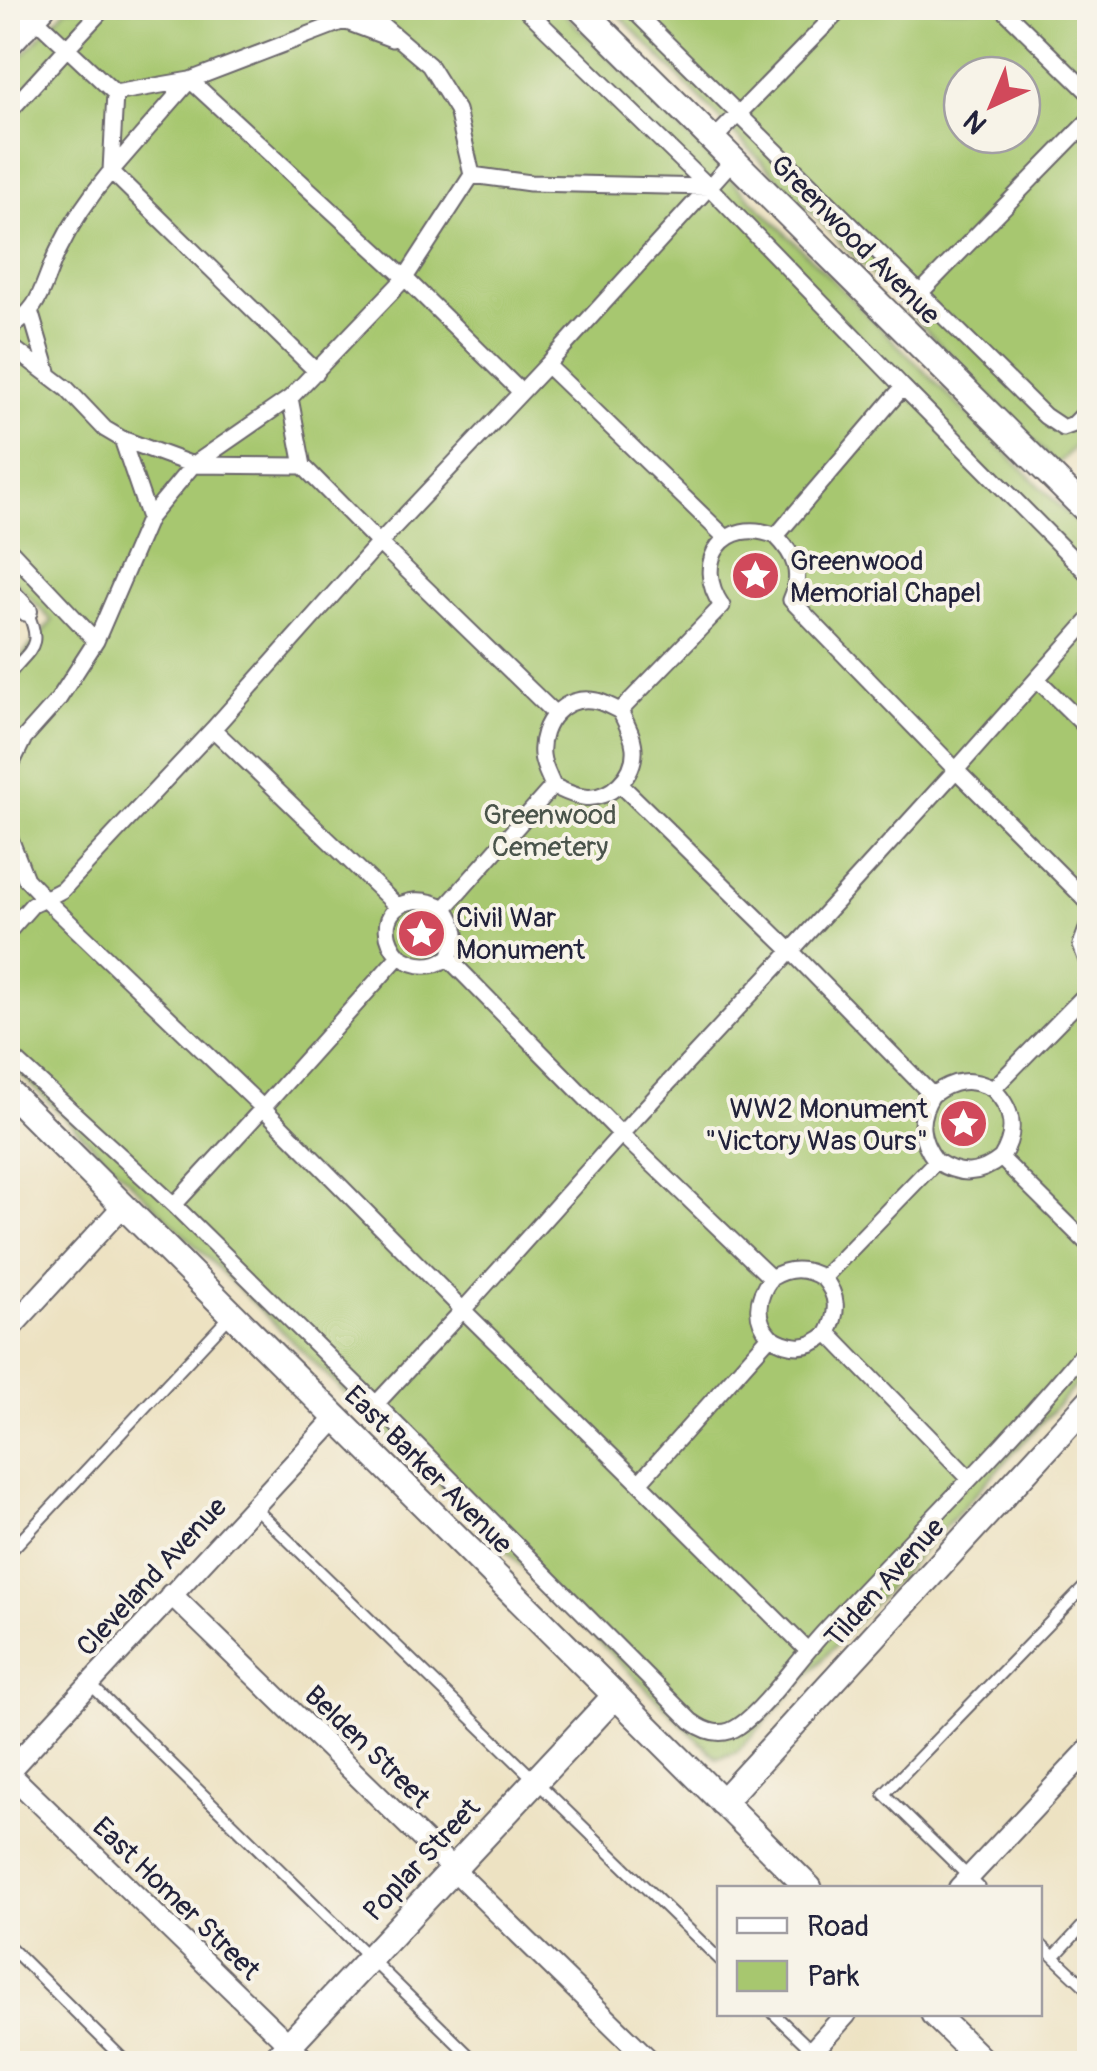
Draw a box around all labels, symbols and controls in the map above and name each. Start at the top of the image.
north arrow [942,55,1042,155]
text: N [957,103,995,141]
street label: Greenwood Avenue [763,148,947,332]
place label: Greenwood Memorial Chapel [790,544,981,611]
place icon: Greenwood Memorial Chapel [729,550,781,602]
park label: Greenwood Cemetery [483,798,617,865]
place label: Civil War Monument [456,901,586,968]
place icon: Civil War Monument [395,907,447,959]
place label: WW2 Monument "Victory Was Ours" [705,1092,929,1159]
place icon: WW2 Monument "Victory Was Ours" [937,1098,989,1150]
street label: East Barker Avenue [336,1379,520,1562]
street label: Cleveland Avenue [69,1490,235,1664]
street label: Tilden Avenue [818,1511,953,1655]
street label: Belden Street [297,1678,438,1816]
street label: Poplar Street [356,1791,488,1929]
street label: East Homer Street [85,1810,268,1989]
legend [717,1886,1042,2016]
text: Road [807,1908,869,1945]
text: Park [807,1958,860,1995]

